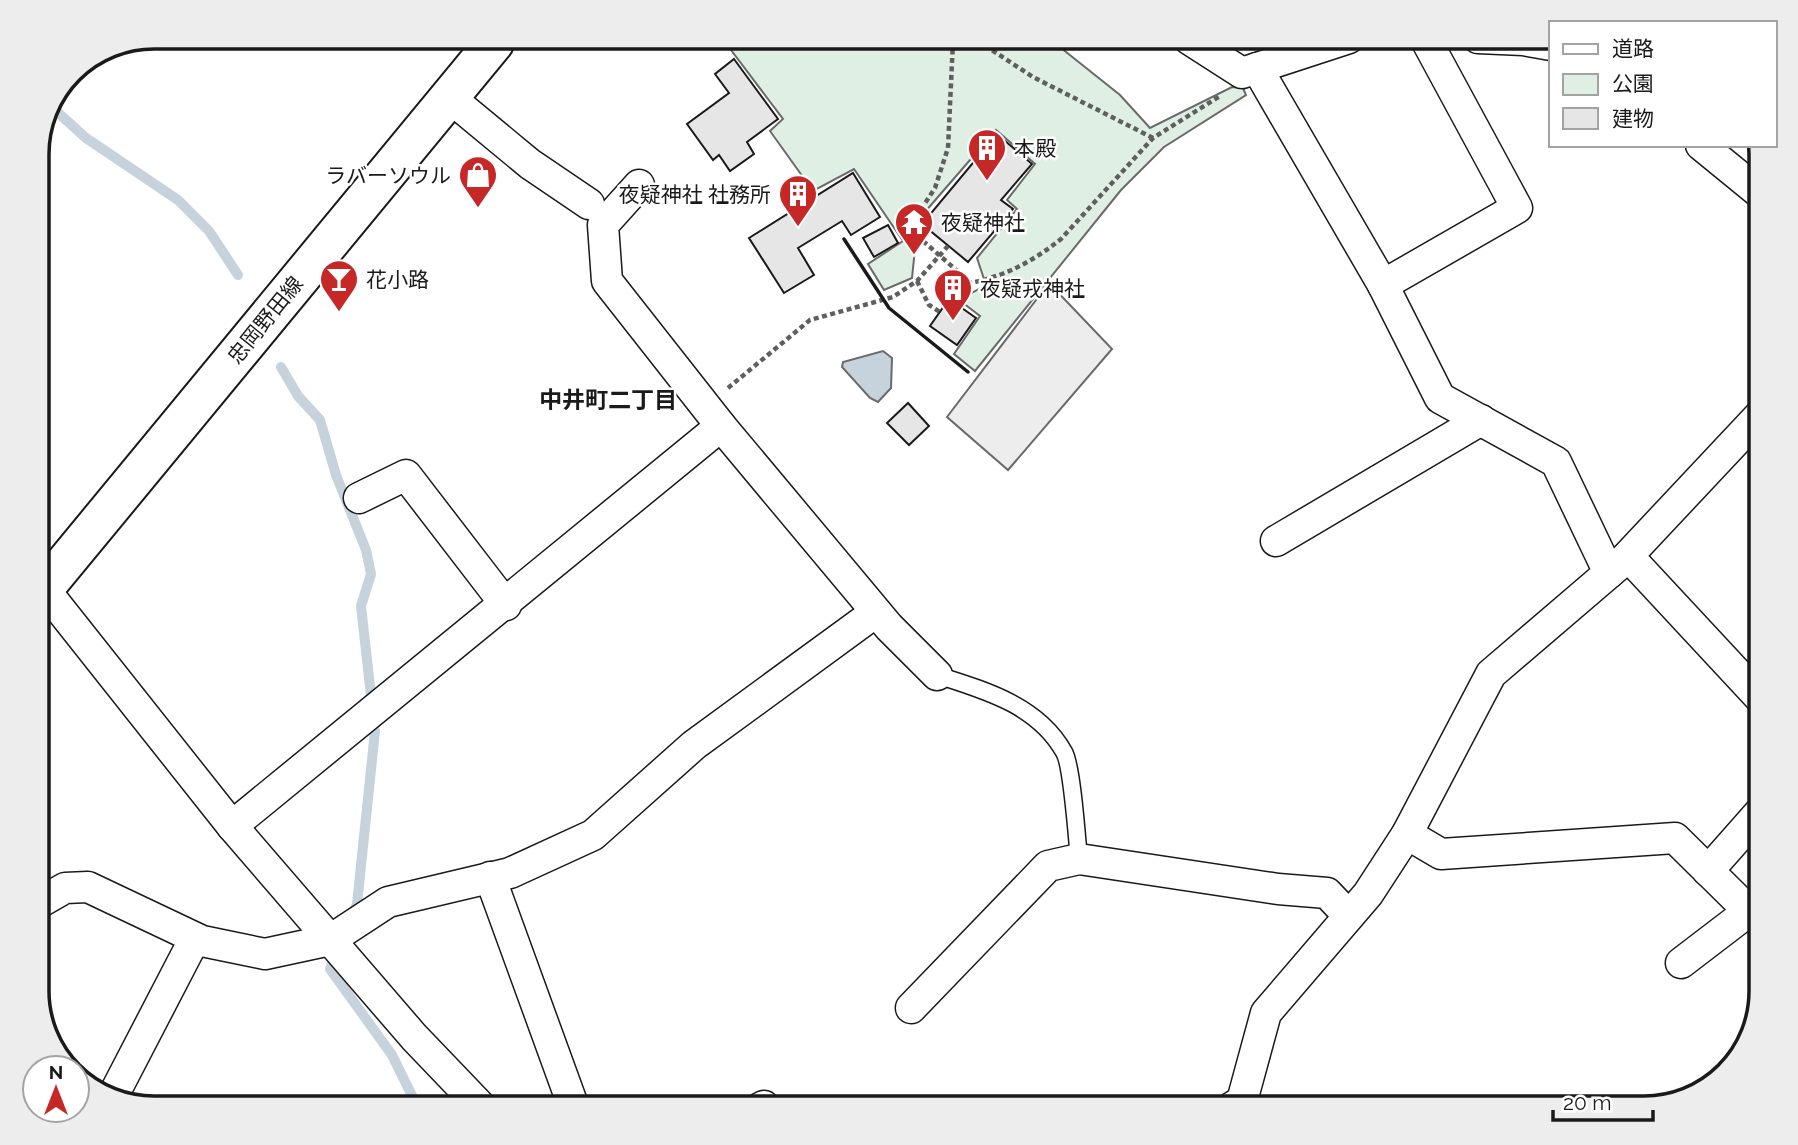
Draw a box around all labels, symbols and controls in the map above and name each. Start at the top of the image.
legend [1549,21,1777,147]
text: 道路 [1612,36,1654,61]
text: 公園 [1612,71,1654,96]
text: 建物 [1612,106,1654,131]
building icon: 本殿 [966,127,1008,182]
place label: 本殿 [1014,136,1056,161]
shop icon: ラバーソウル [457,154,499,209]
place label: ラバーソウル [325,163,451,188]
building icon: 夜疑神社 社務所 [777,173,819,228]
place label: 夜疑神社 社務所 [619,182,771,207]
temple icon: 夜疑神社 [893,201,935,256]
place label: 夜疑神社 [941,210,1025,235]
bar icon: 花小路 [318,258,360,313]
place label: 花小路 [366,267,429,292]
building icon: 夜疑戎神社 [932,267,974,322]
street label: 忠岡野田線 [222,271,308,369]
place label: 夜疑戎神社 [980,276,1085,301]
district label: 中井町二丁目 [539,386,677,413]
north arrow [21,1054,91,1124]
text: N [49,1061,63,1083]
scale bar [1553,1078,1653,1122]
text: 20 m [1563,1090,1611,1115]

